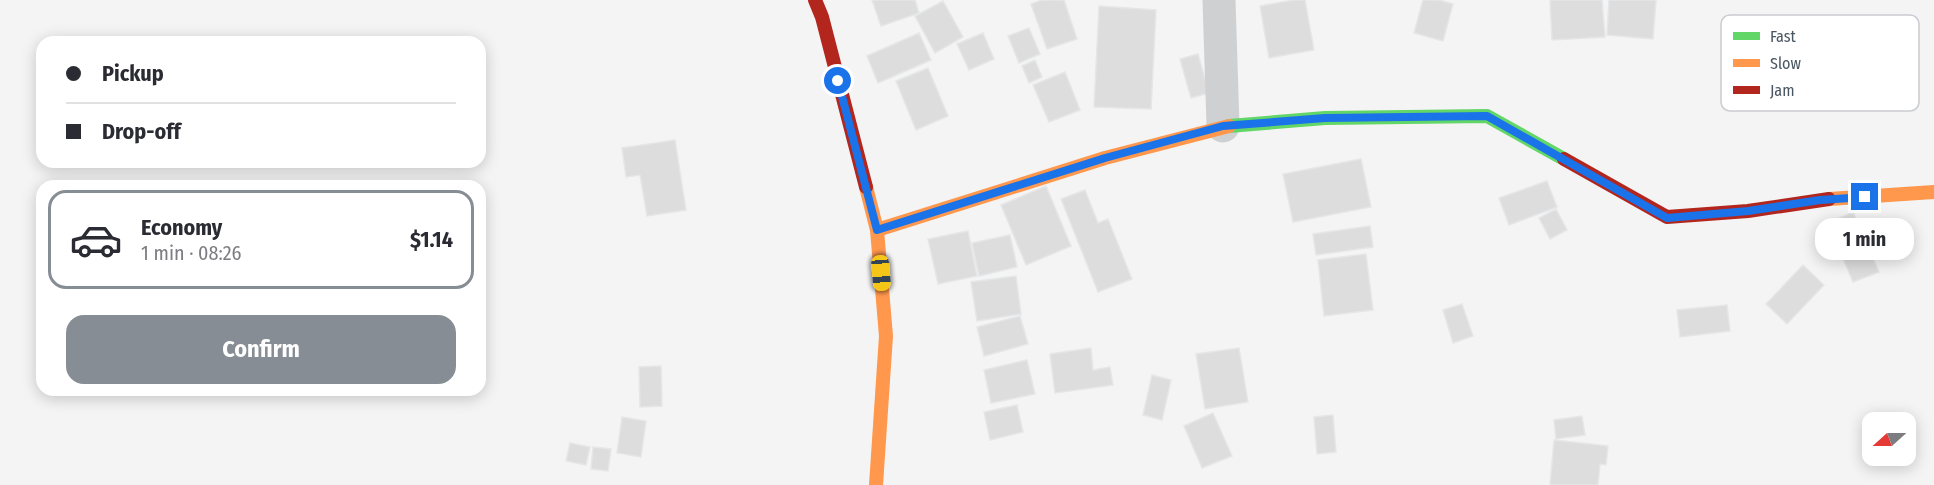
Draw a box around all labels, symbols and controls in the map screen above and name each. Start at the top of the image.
legend [1721,15,1919,111]
text: Fast [1770,27,1797,46]
text: Slow [1770,54,1801,73]
text: Pickup [102,60,164,87]
route start [824,67,851,94]
text: Jam [1770,81,1795,100]
text: Drop-off [102,118,181,145]
route end [1851,183,1878,210]
icon: car [69,213,123,267]
text: Economy [141,214,222,241]
callout: 1 min [1816,218,1914,260]
text: $1.14 [410,226,453,253]
text: 1 min [1843,227,1886,251]
text: 1 min · 08:26 [141,241,242,265]
car [870,254,892,292]
button: Confirm [66,315,456,384]
north arrow [1862,412,1916,466]
map controls [1862,412,1916,466]

